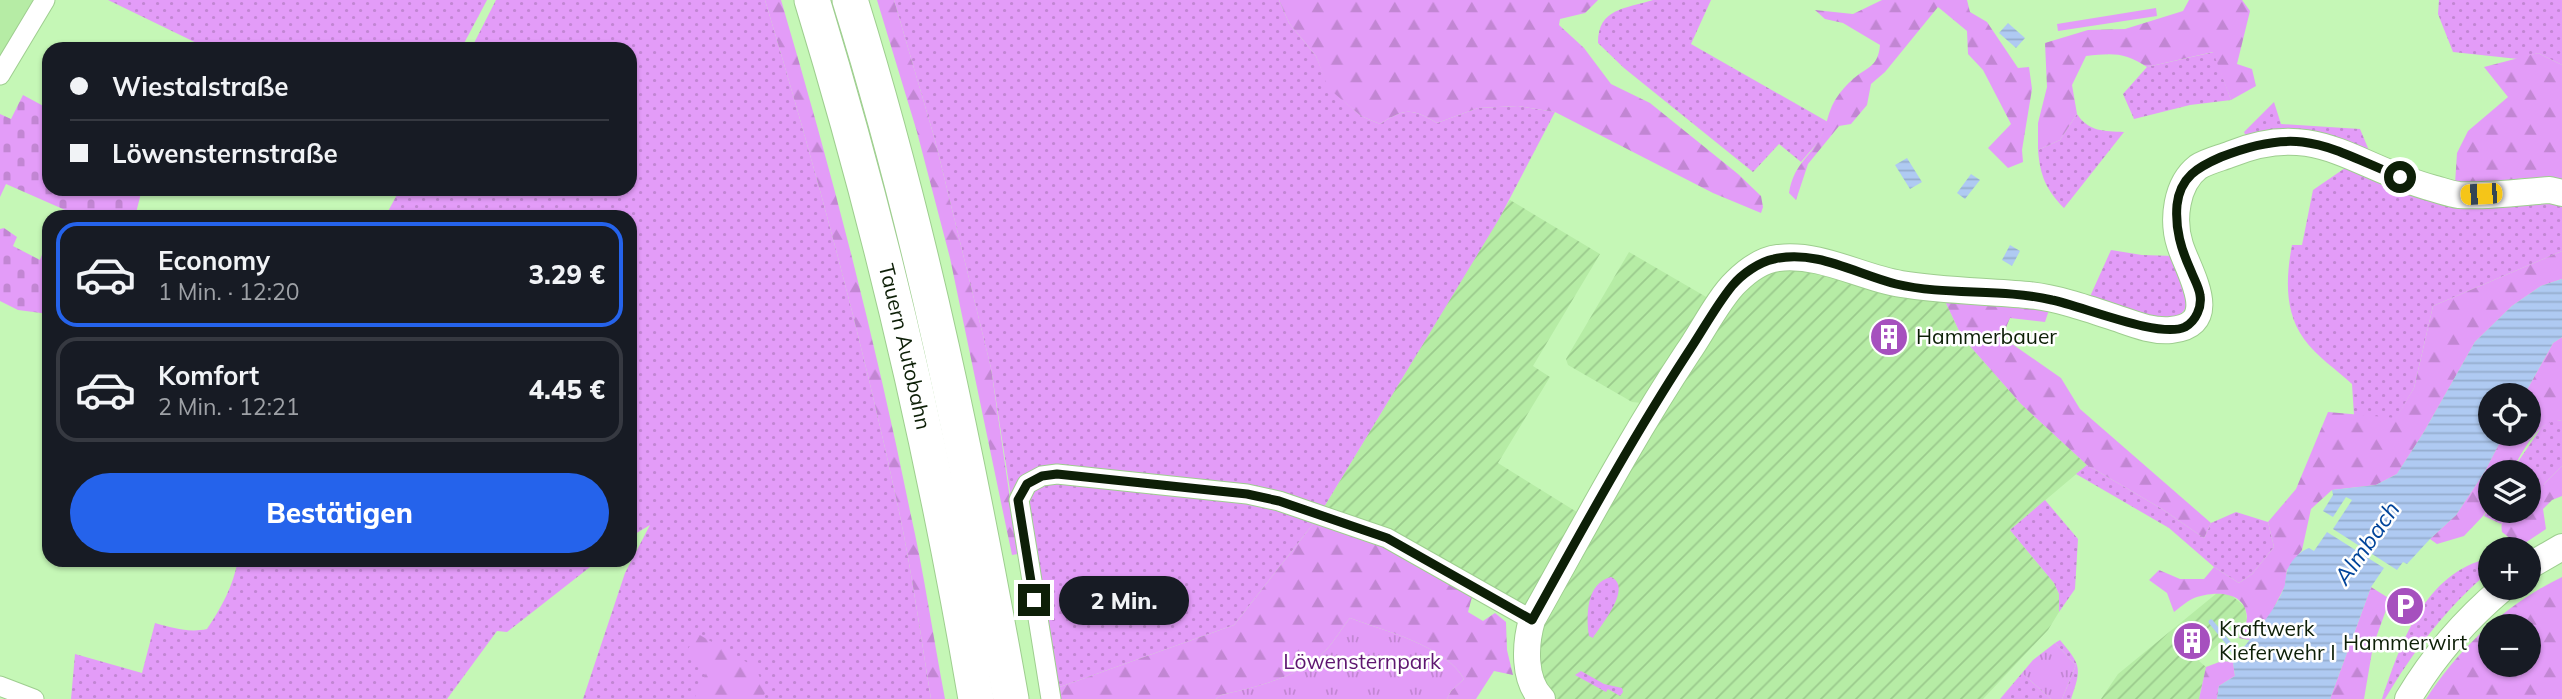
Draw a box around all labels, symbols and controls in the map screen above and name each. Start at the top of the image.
text: Wiestalstraße [112,70,289,103]
text: Löwensternstraße [112,137,338,170]
route start [2384,161,2416,193]
car [2460,182,2503,206]
icon: car [74,243,137,306]
text: Economy [158,244,270,277]
text: 3.29 € [529,258,605,291]
street label: Tauern Autobahn [874,261,938,432]
text: 1 Min. · 12:20 [158,277,300,306]
building icon: Hammerbauer [1868,316,1910,358]
place label: Hammerbauer [1916,323,2057,349]
icon: car [74,358,137,421]
text: Komfort [158,359,259,392]
text: 4.45 € [529,373,605,406]
map controls [2478,383,2541,677]
button: locate [2478,383,2541,446]
text: 2 Min. · 12:21 [158,392,300,421]
button: layers [2478,460,2541,523]
button: Bestätigen [70,473,609,553]
water label: Almbach [2327,495,2406,591]
button: + [2478,537,2541,600]
callout: 2 Min. [1058,576,1188,624]
route end [1018,584,1050,616]
parking icon: Hammerwirt [2384,585,2426,627]
text: 2 Min. [1091,586,1157,615]
button: − [2478,614,2541,677]
place label: Kraftwerk Kieferwehr I [2219,615,2336,665]
building icon: Kraftwerk Kieferwehr I [2171,620,2213,662]
place label: Hammerwirt [2343,629,2467,655]
park label: Löwensternpark [1283,648,1441,674]

